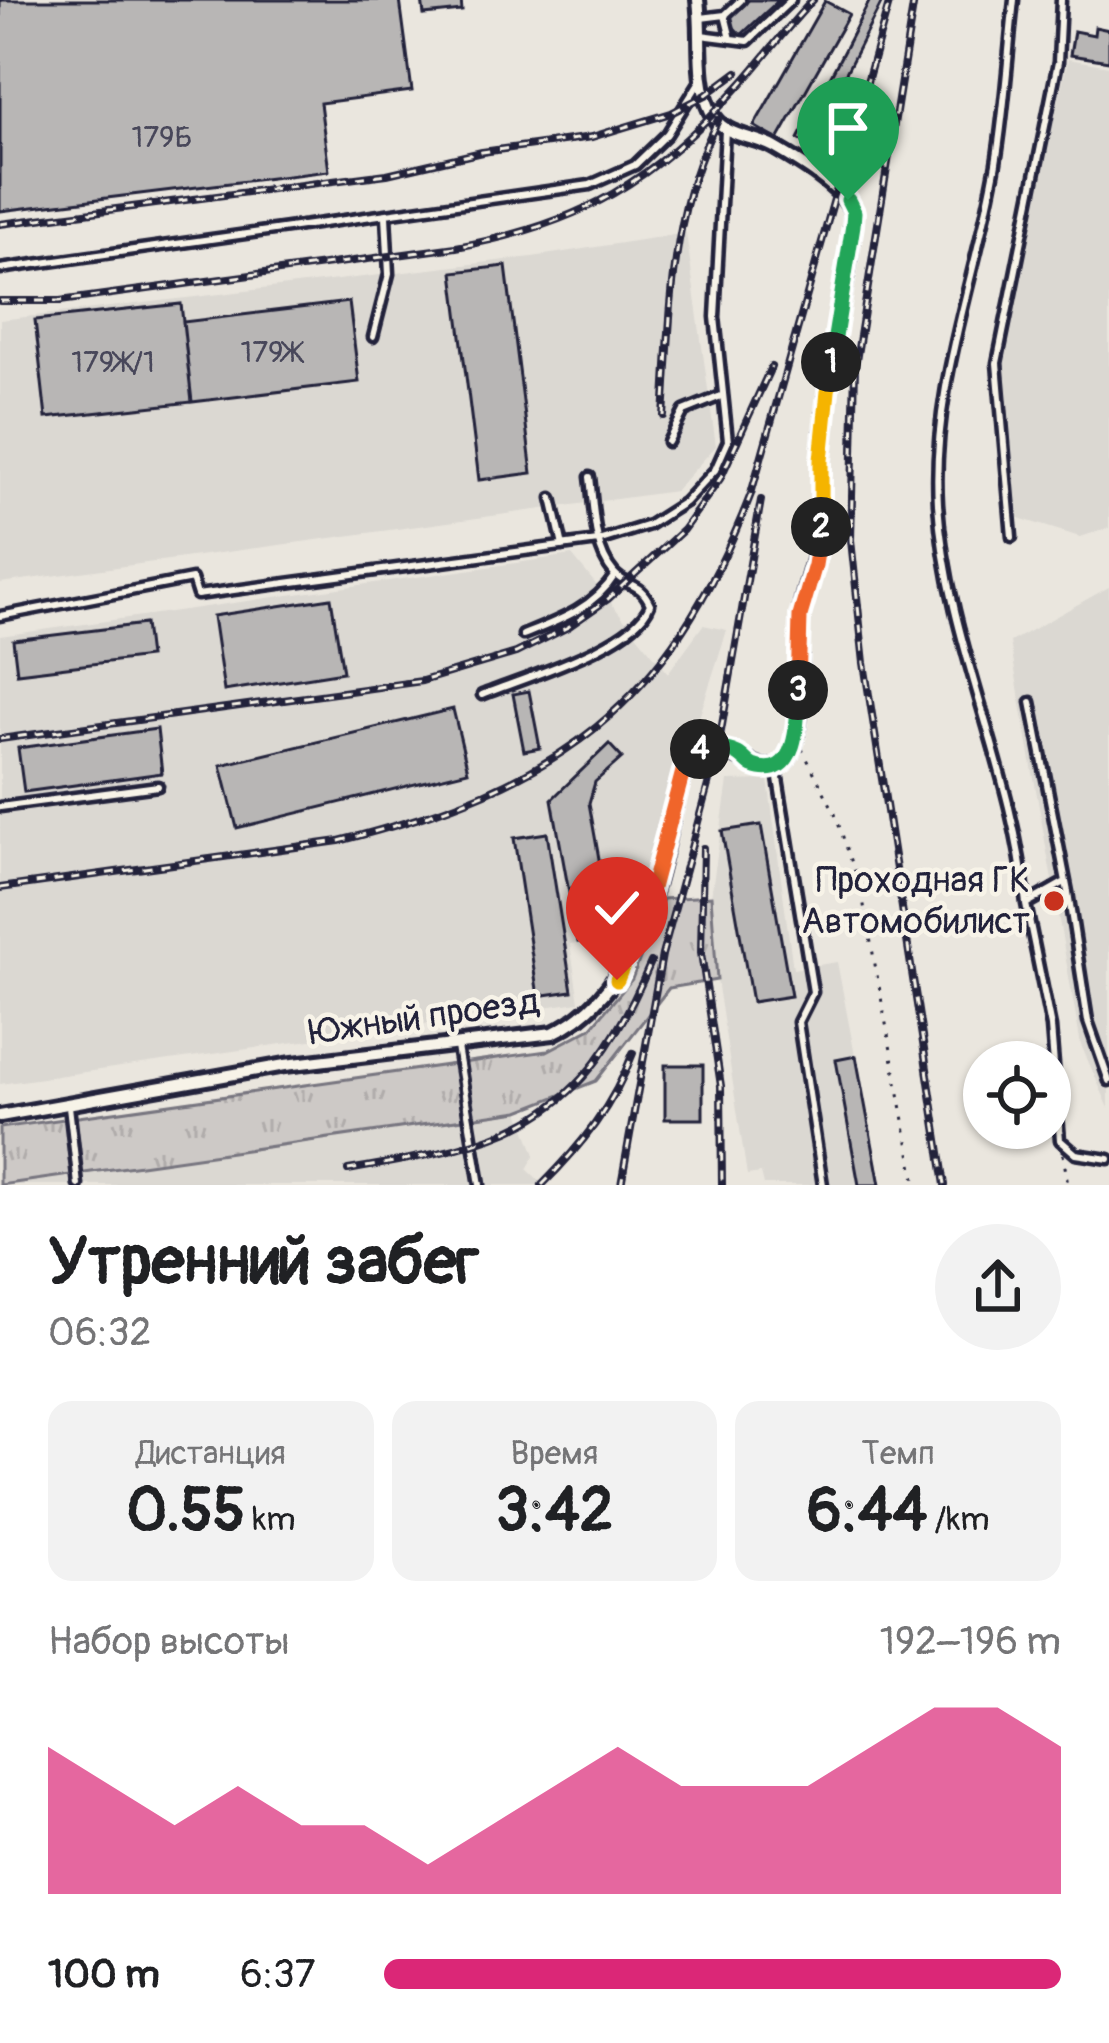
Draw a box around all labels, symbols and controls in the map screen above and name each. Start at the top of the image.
pin [797,77,899,200]
icon: arrive [815,95,881,161]
house number: 179Б [131,119,193,156]
pin: 1 [801,332,861,392]
house number: 179Ж [240,334,305,371]
text: 1 [825,341,837,382]
house number: 179Ж/1 [71,344,155,381]
pin: 2 [791,497,851,557]
text: 2 [812,506,830,547]
pin: 3 [768,660,828,720]
text: 3 [789,669,807,710]
pin: 4 [670,719,730,779]
text: 4 [690,728,710,769]
pin [566,857,668,980]
place label: Проходная ГК Автомобилист [801,858,1030,944]
icon: check [584,875,650,941]
marker: Проходная ГК Автомобилист [1041,888,1067,914]
street label: Южный проезд [306,979,542,1055]
map controls [963,1041,1071,1149]
button: locate [963,1041,1071,1149]
text: Утренний забег [48,1221,479,1304]
button: share [935,1224,1061,1350]
text: 06:32 [48,1308,151,1357]
text: Дистанция [136,1433,286,1474]
text: Время [511,1433,598,1474]
text: Темп [862,1433,935,1474]
text: 0.55 [126,1474,245,1549]
text: 3:42 [496,1474,613,1549]
text: 6:44 [807,1474,927,1549]
text: km [245,1499,296,1540]
text: /km [927,1499,989,1540]
text: Набор высоты [48,1617,290,1666]
text: 192–196 m [880,1617,1061,1666]
text: 100 m [48,1950,160,1999]
text: 6:37 [240,1950,316,1999]

